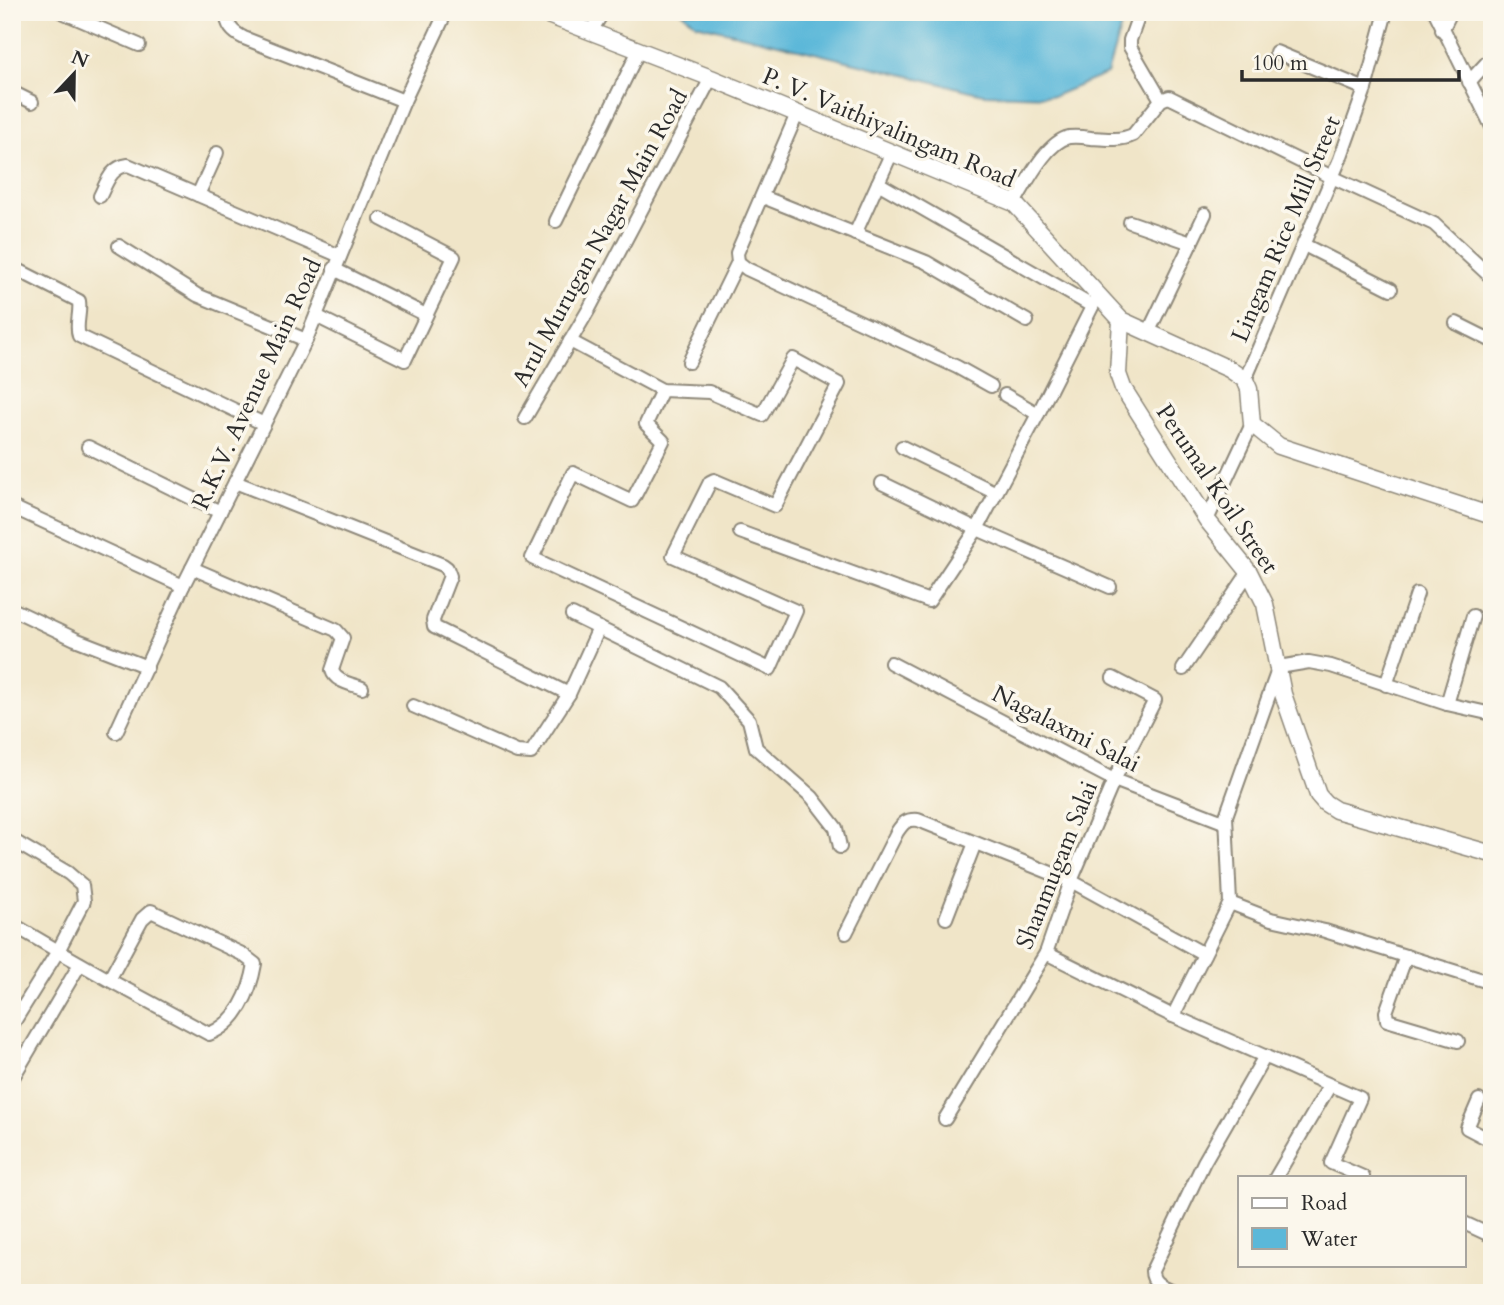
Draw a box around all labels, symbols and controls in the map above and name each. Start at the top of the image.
north arrow [38,38,108,108]
scale bar [1242,38,1458,82]
text: N [67,44,93,74]
text: 100 m [1252,49,1308,78]
street label: P. V. Vaithiyalingam Road [757,60,1021,196]
street label: Arul Murugan Nagar Main Road [504,83,696,393]
street label: Lingam Rice Mill Street [1223,110,1349,347]
street label: R.K.V. Avenue Main Road [184,253,330,515]
street label: Perumal Koil Street [1148,398,1286,581]
street label: Nagalaxmi Salai [986,677,1146,781]
street label: Shanmugam Salai [1008,776,1106,954]
legend [1238,1176,1466,1266]
text: Road [1301,1189,1347,1218]
text: Water [1300,1225,1357,1254]

